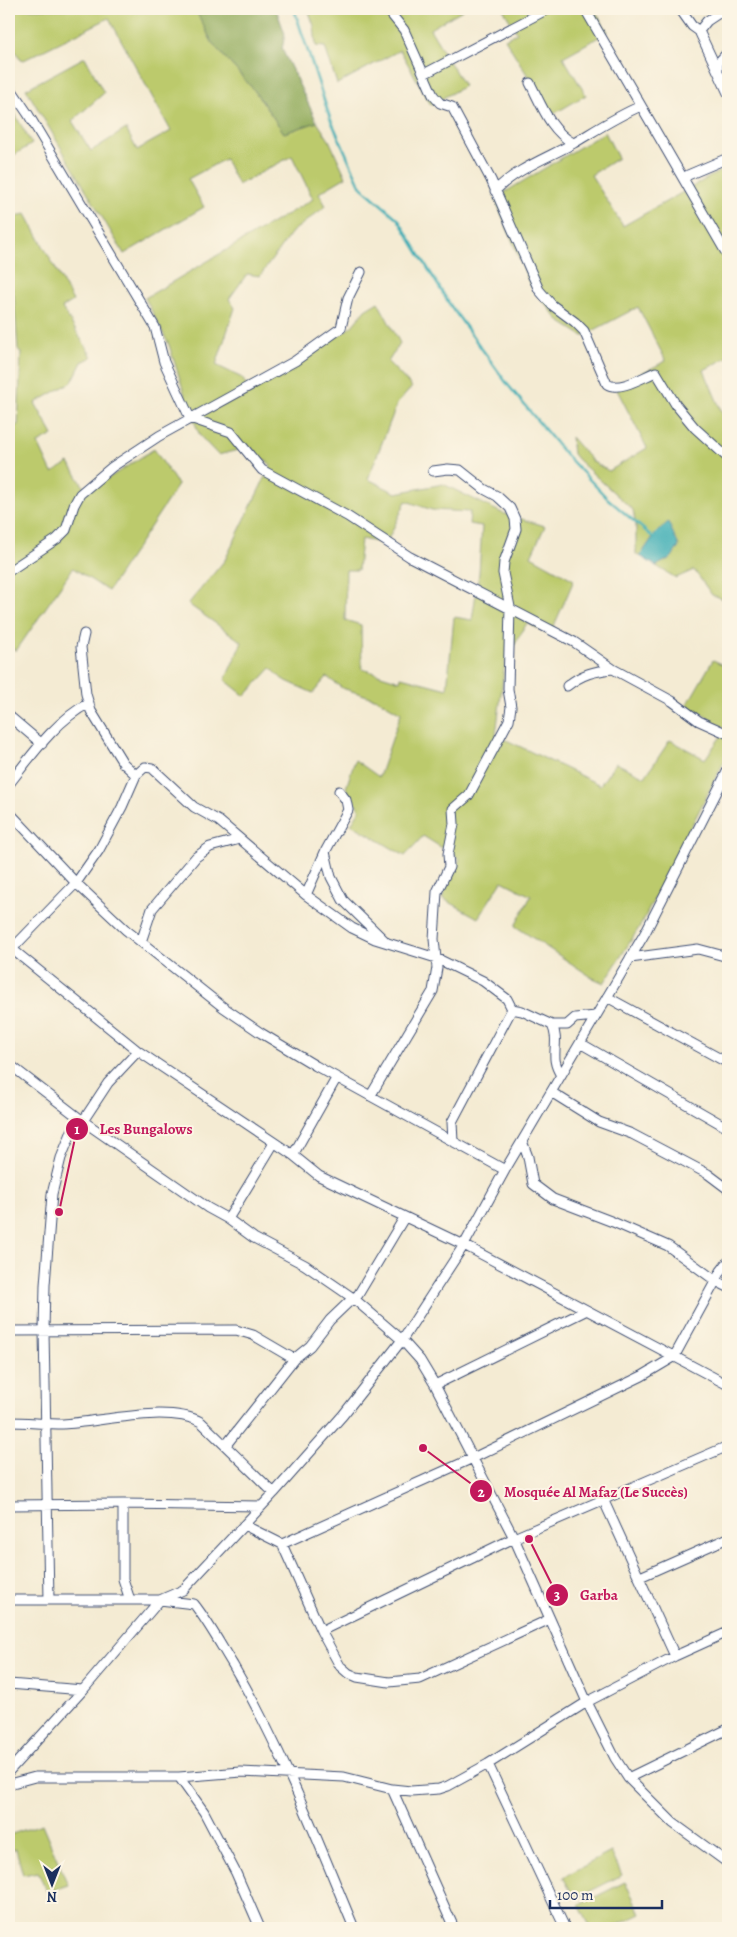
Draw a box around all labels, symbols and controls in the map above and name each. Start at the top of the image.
callout: Les Bungalows [64,1114,202,1144]
text: 1 [74,1119,80,1139]
text: Les Bungalows [99,1119,193,1139]
callout: Mosquée Al Mafaz (Le Succès) [469,1476,698,1506]
text: 2 [477,1482,485,1502]
text: Mosquée Al Mafaz (Le Succès) [504,1482,688,1502]
callout: Garba [545,1580,628,1610]
text: 3 [554,1585,560,1605]
text: Garba [580,1585,619,1605]
north arrow [28,1860,78,1910]
scale bar [550,1877,662,1909]
text: 100 m [557,1885,594,1905]
text: N [47,1887,57,1906]

